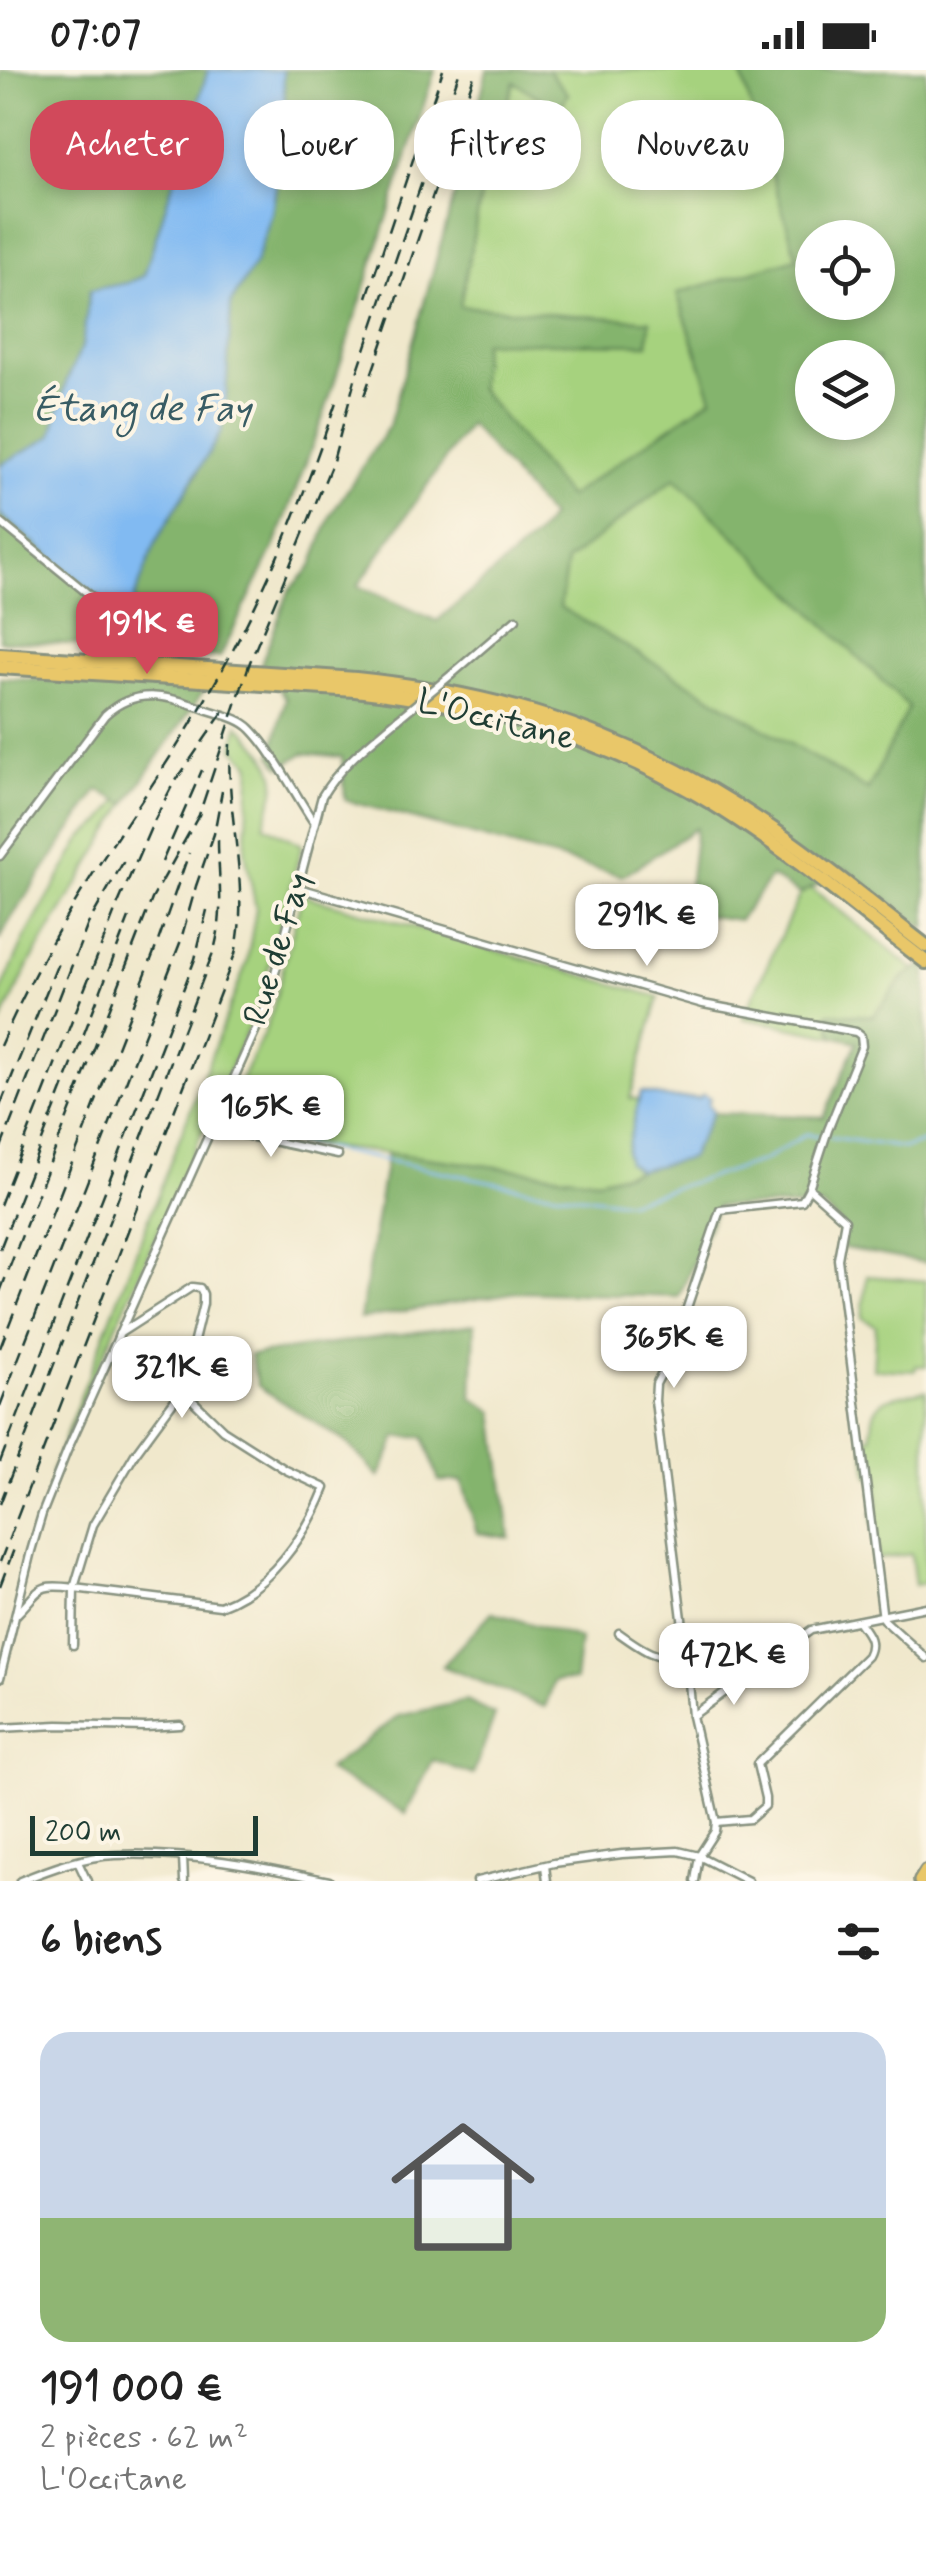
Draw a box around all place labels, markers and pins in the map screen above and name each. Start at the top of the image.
pin: 191K € [66,592,228,677]
pin: 291K € [566,884,728,969]
pin: 165K € [190,1075,352,1160]
pin: 365K € [593,1306,755,1391]
pin: 321K € [101,1336,263,1421]
pin: 472K € [653,1623,815,1708]

